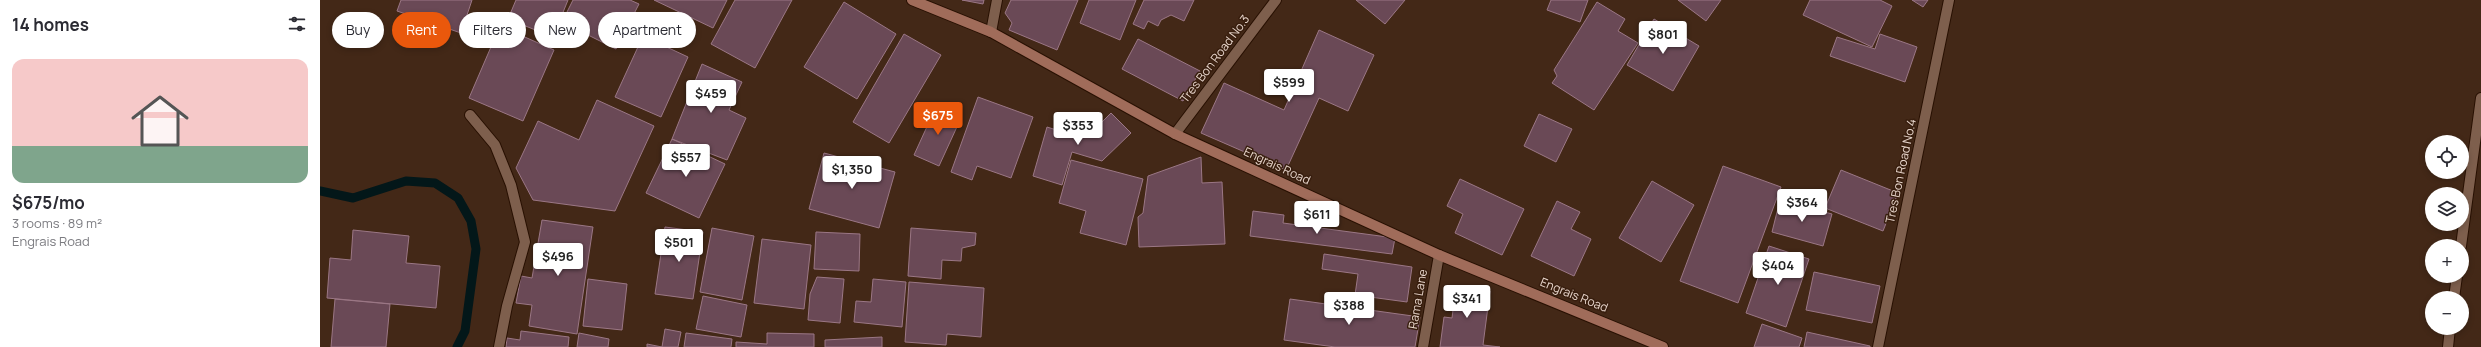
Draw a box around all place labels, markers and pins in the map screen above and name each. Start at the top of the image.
pin: $801 [1639,21,1687,55]
pin: $599 [1265,69,1313,103]
pin: $459 [687,80,735,114]
pin: $675 [914,102,962,136]
pin: $353 [1054,112,1102,146]
pin: $557 [662,144,710,178]
pin: $1,350 [819,156,885,190]
pin: $364 [1778,189,1826,223]
pin: $611 [1293,201,1341,235]
pin: $501 [655,229,703,263]
pin: $496 [534,243,582,277]
pin: $404 [1754,252,1802,286]
pin: $341 [1443,285,1491,319]
pin: $388 [1325,292,1373,326]

